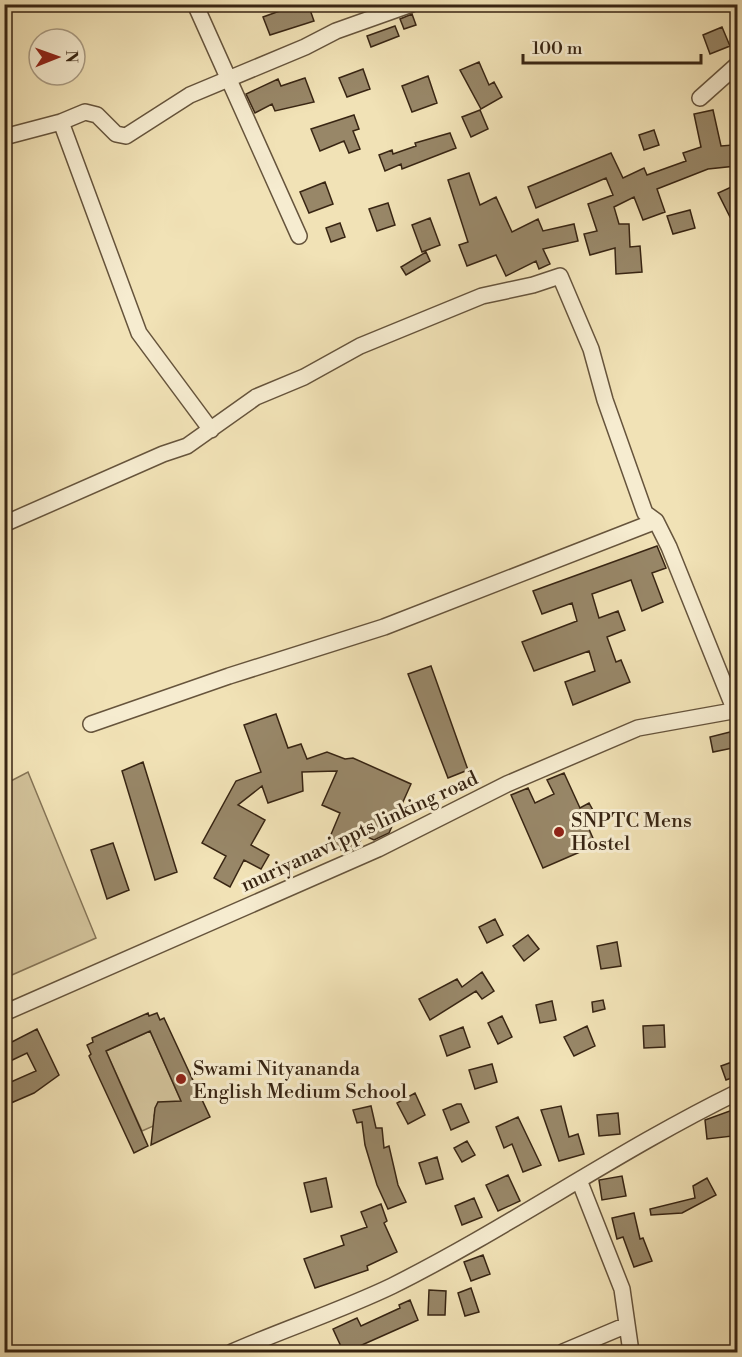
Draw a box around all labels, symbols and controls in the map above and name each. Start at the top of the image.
north arrow [27,27,87,87]
scale bar [523,27,702,65]
text: 100 m [532,37,583,60]
text: N [61,50,81,64]
street label: muriyanavi ppts linking road [237,766,483,898]
place label: SNPTC Mens Hostel [571,809,692,857]
marker: SNPTC Mens Hostel [552,825,566,839]
place label: Swami Nityananda English Medium School [193,1057,407,1105]
marker: Swami Nityananda English Medium School [174,1072,188,1086]

